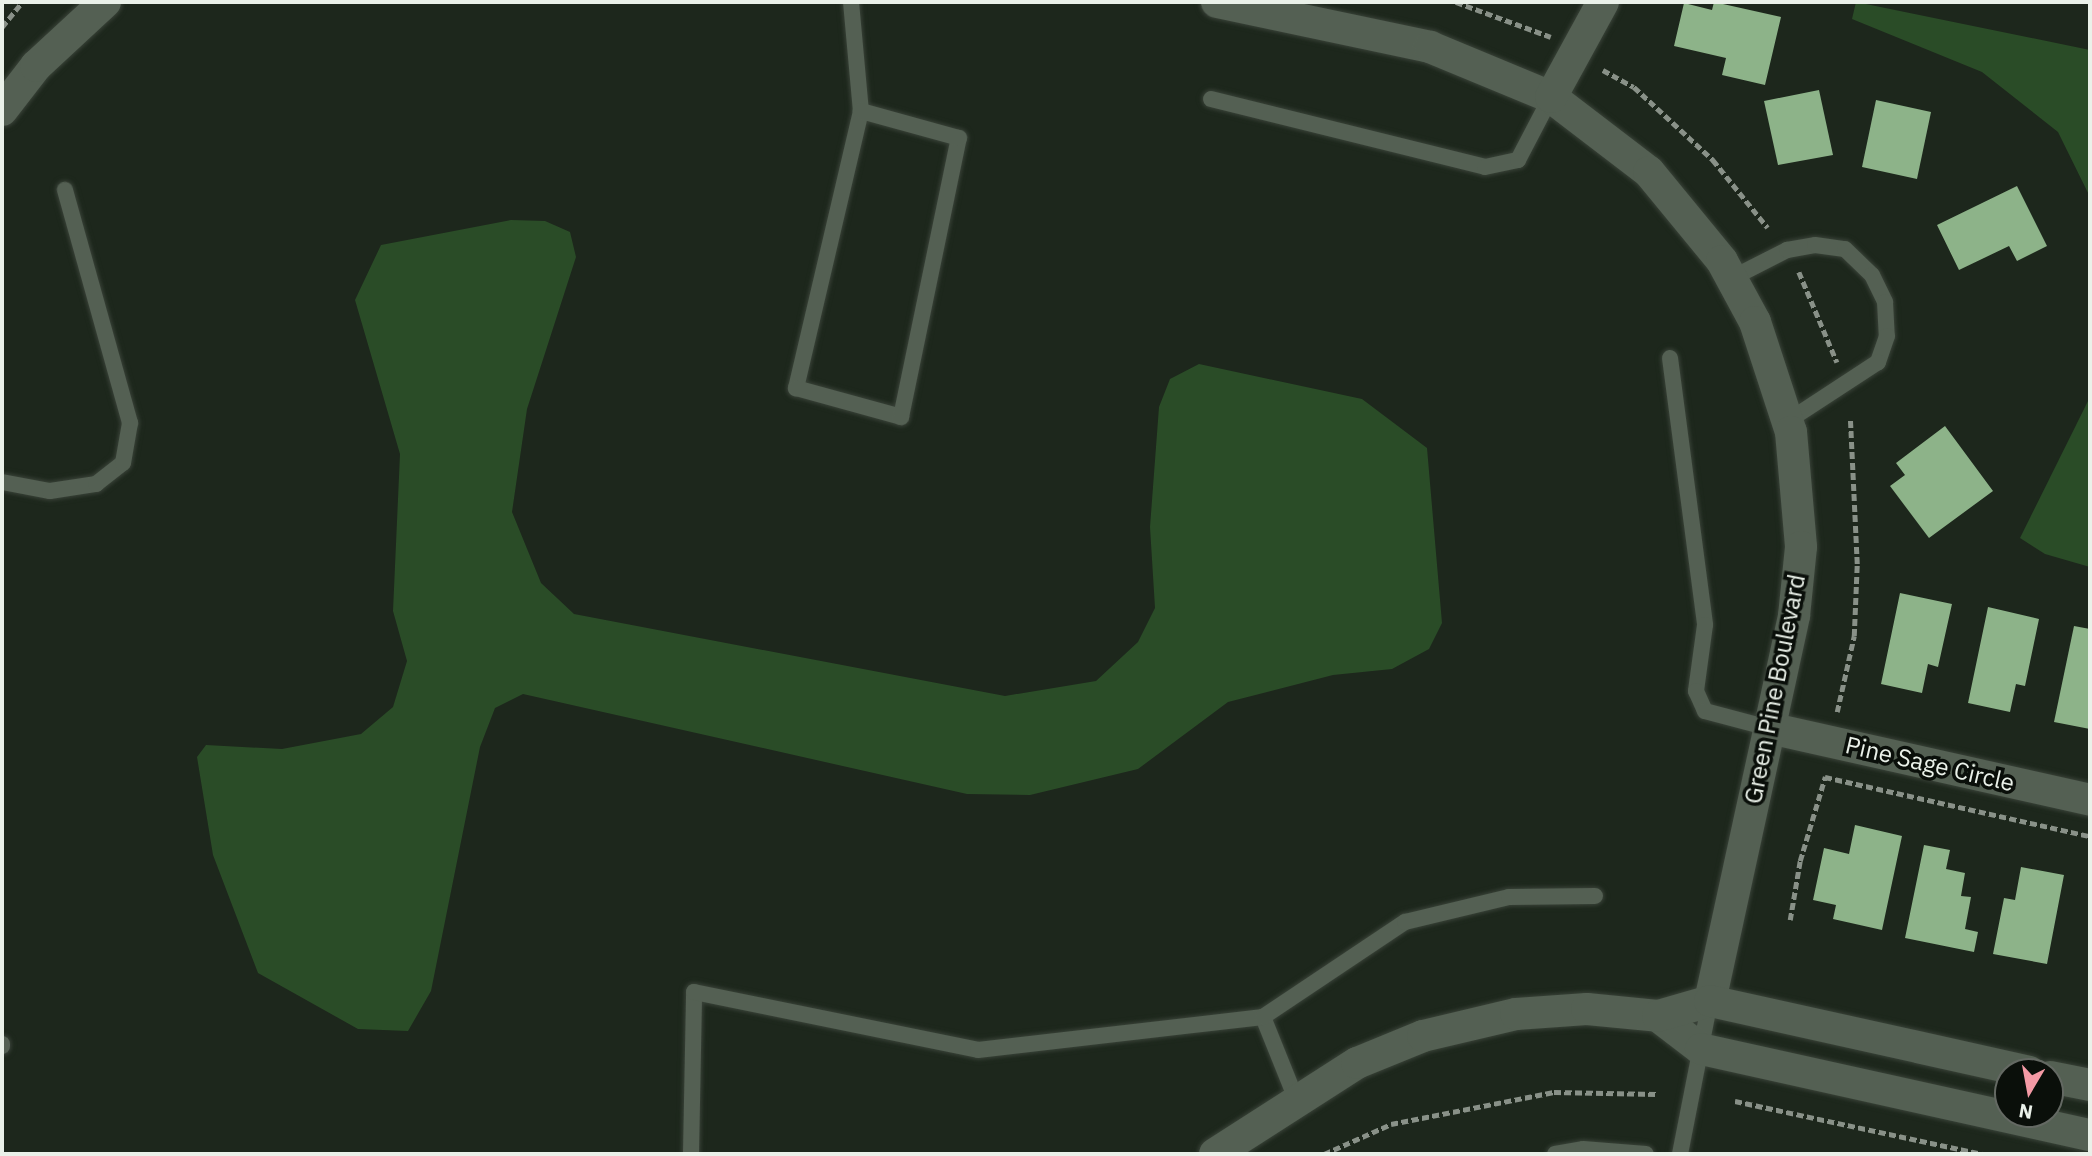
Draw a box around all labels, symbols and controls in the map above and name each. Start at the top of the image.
street label: Green Pine Boulevard [1739,572,1811,806]
street label: Pine Sage Circle [1843,731,2017,797]
north arrow [1994,1058,2064,1128]
text: N [2017,1099,2035,1125]

